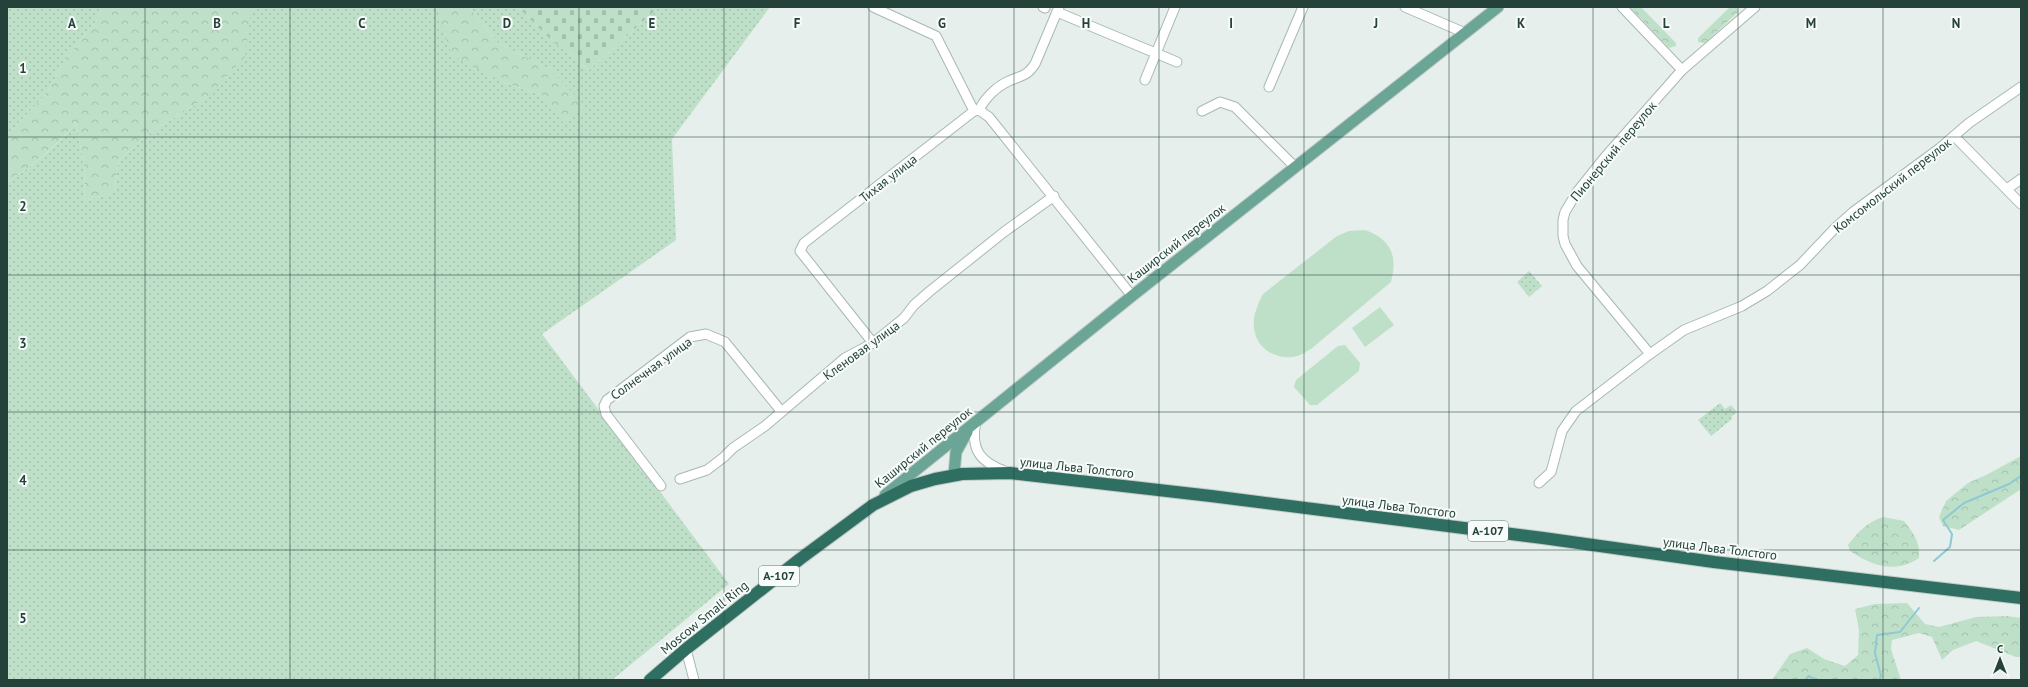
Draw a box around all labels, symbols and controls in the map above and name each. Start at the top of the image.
text: A [68,15,76,32]
text: B [213,15,221,32]
text: C [358,15,366,32]
text: D [503,15,511,32]
text: E [649,15,656,32]
text: F [794,15,801,32]
text: G [938,15,946,32]
text: H [1082,15,1090,32]
text: I [1229,15,1233,32]
text: J [1373,15,1378,32]
text: K [1517,15,1525,32]
text: L [1663,15,1670,32]
text: M [1806,15,1816,32]
text: N [1952,15,1960,32]
text: 1 [19,60,27,77]
street label: Пионерский переулок [1567,97,1661,205]
street label: Комсомольский переулок [1830,134,1955,237]
street label: Тихая улица [856,151,921,206]
text: 2 [19,198,27,215]
street label: Каширский переулок [1124,199,1230,287]
street label: Кленовая улица [820,317,903,384]
street label: Солнечная улица [607,333,695,404]
text: 3 [19,335,27,352]
street label: Каширский переулок [871,402,976,492]
street label: улица Льва Толстого [1019,453,1135,482]
text: 4 [19,472,27,489]
street label: улица Льва Толстого [1341,491,1457,522]
road number: А-107 [1468,521,1508,541]
street label: улица Льва Толстого [1662,533,1778,564]
road number: А-107 [759,566,799,586]
street label: Moscow Small Ring [657,577,752,658]
text: 5 [19,610,27,627]
north arrow [1980,639,2020,679]
text: С [1997,642,2003,656]

